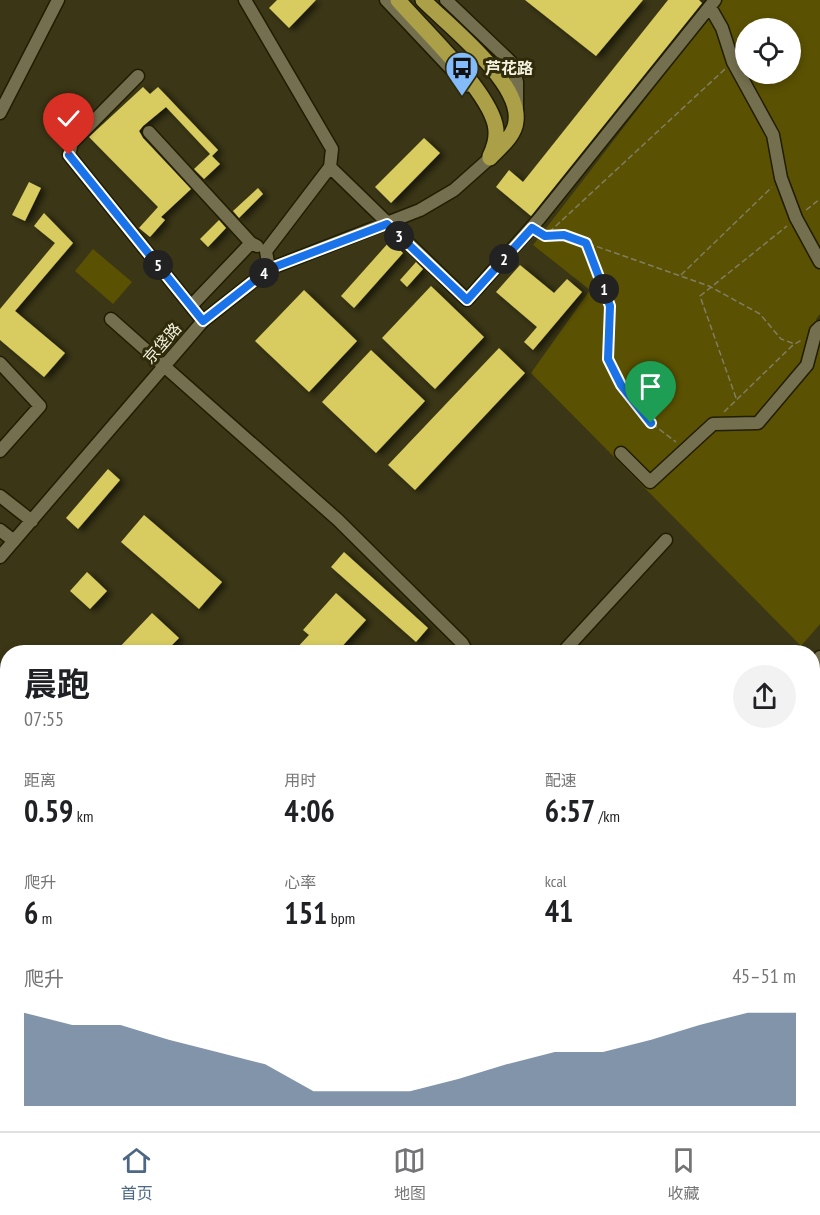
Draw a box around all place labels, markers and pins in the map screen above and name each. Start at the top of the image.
bus stop icon: 芦花路 [444,50,480,97]
place label: 芦花路 [485,58,533,78]
pin [43,93,94,155]
pin: 3 [384,221,414,251]
pin: 2 [489,244,519,274]
pin: 5 [143,250,173,280]
pin: 4 [249,258,279,288]
pin: 1 [589,274,619,304]
pin [625,361,676,423]

